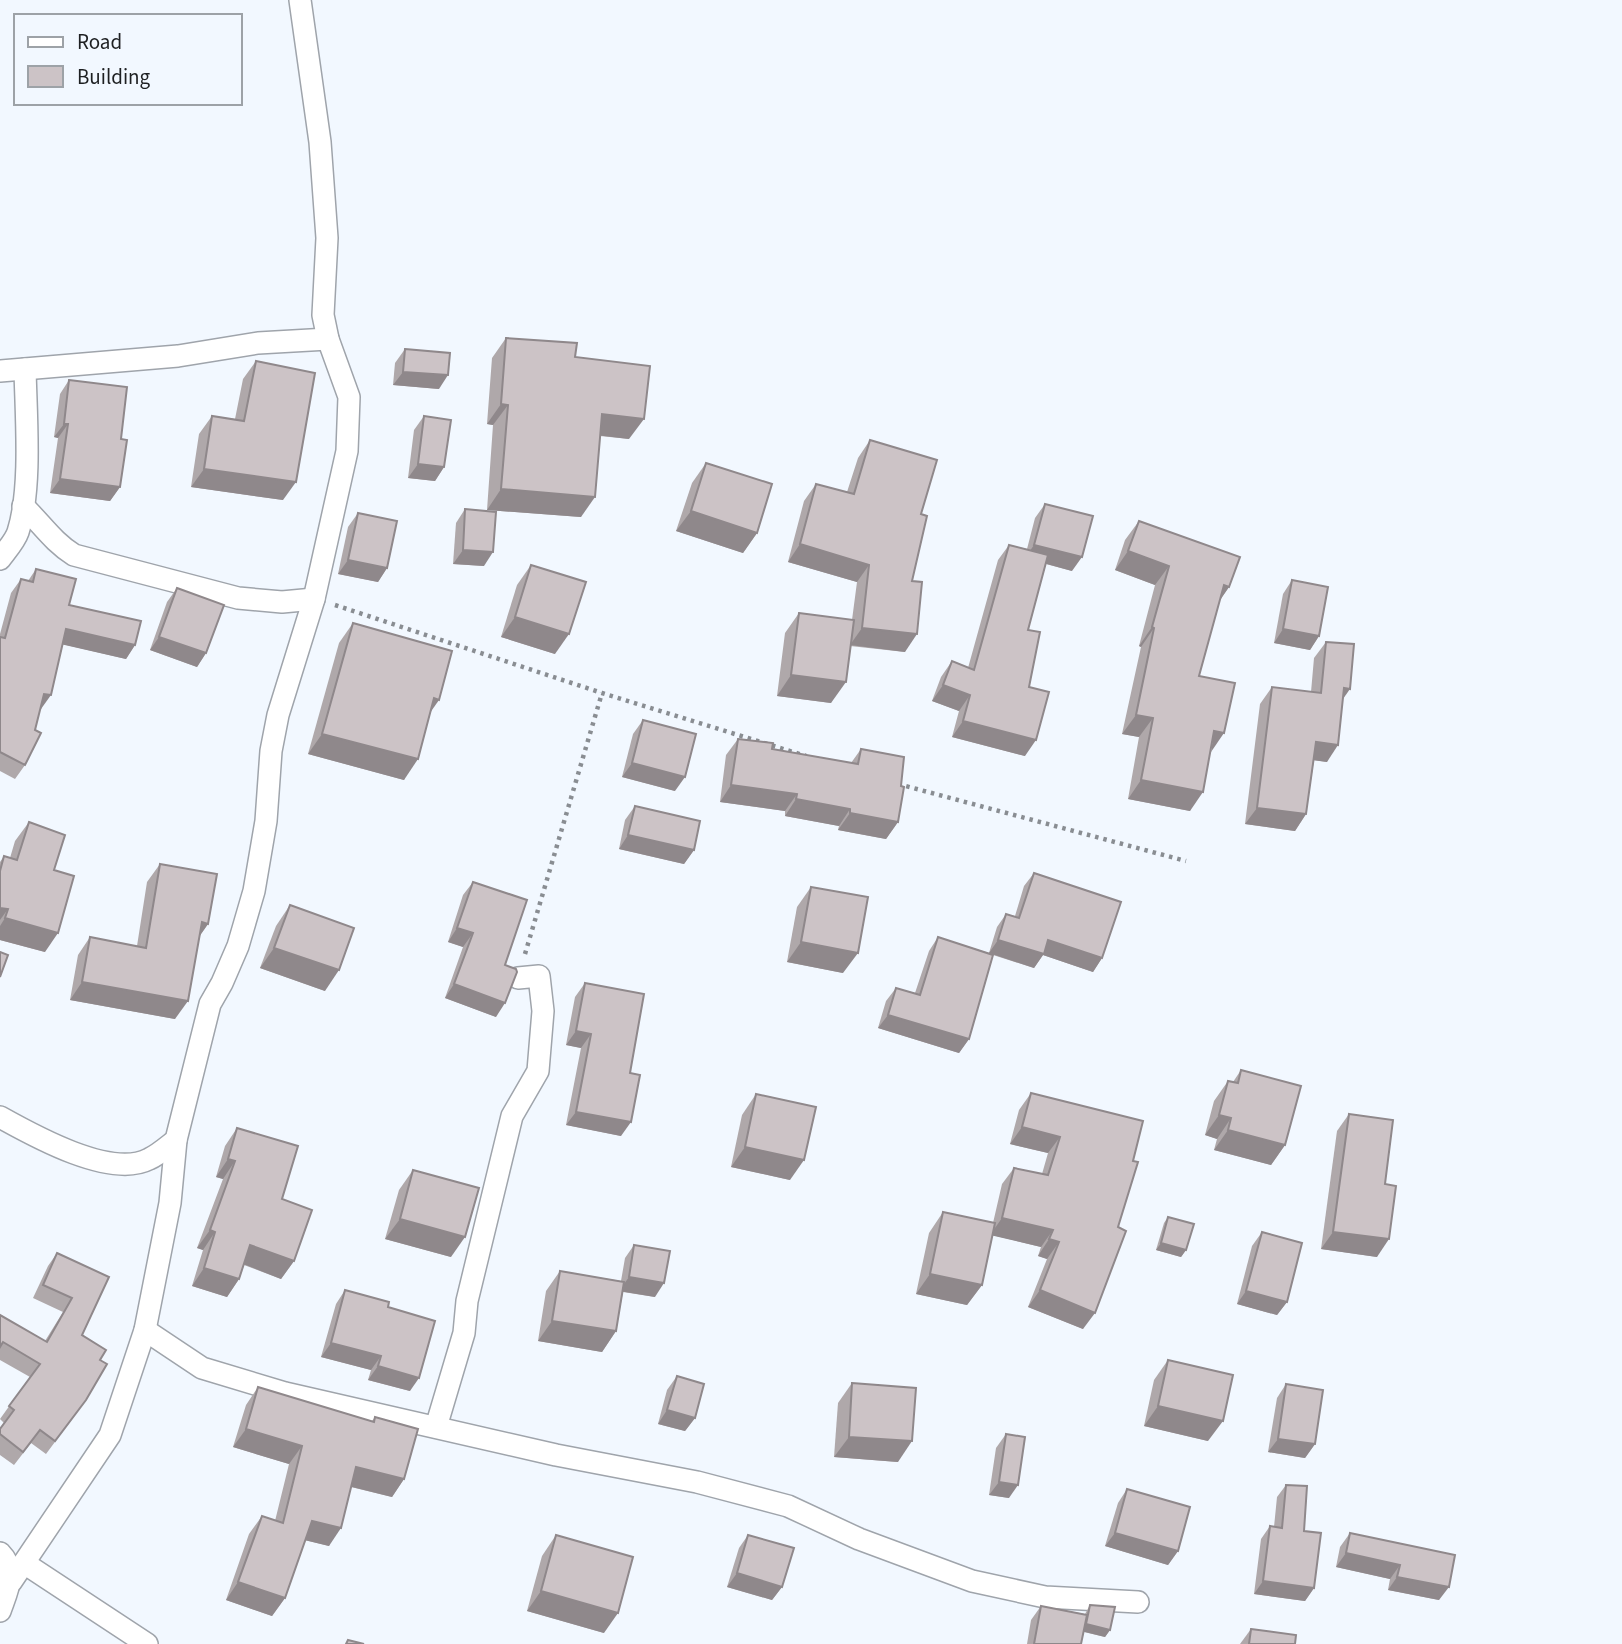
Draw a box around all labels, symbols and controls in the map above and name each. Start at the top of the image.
legend [14,14,242,105]
text: Road [77,27,122,57]
text: Building [77,62,151,92]

